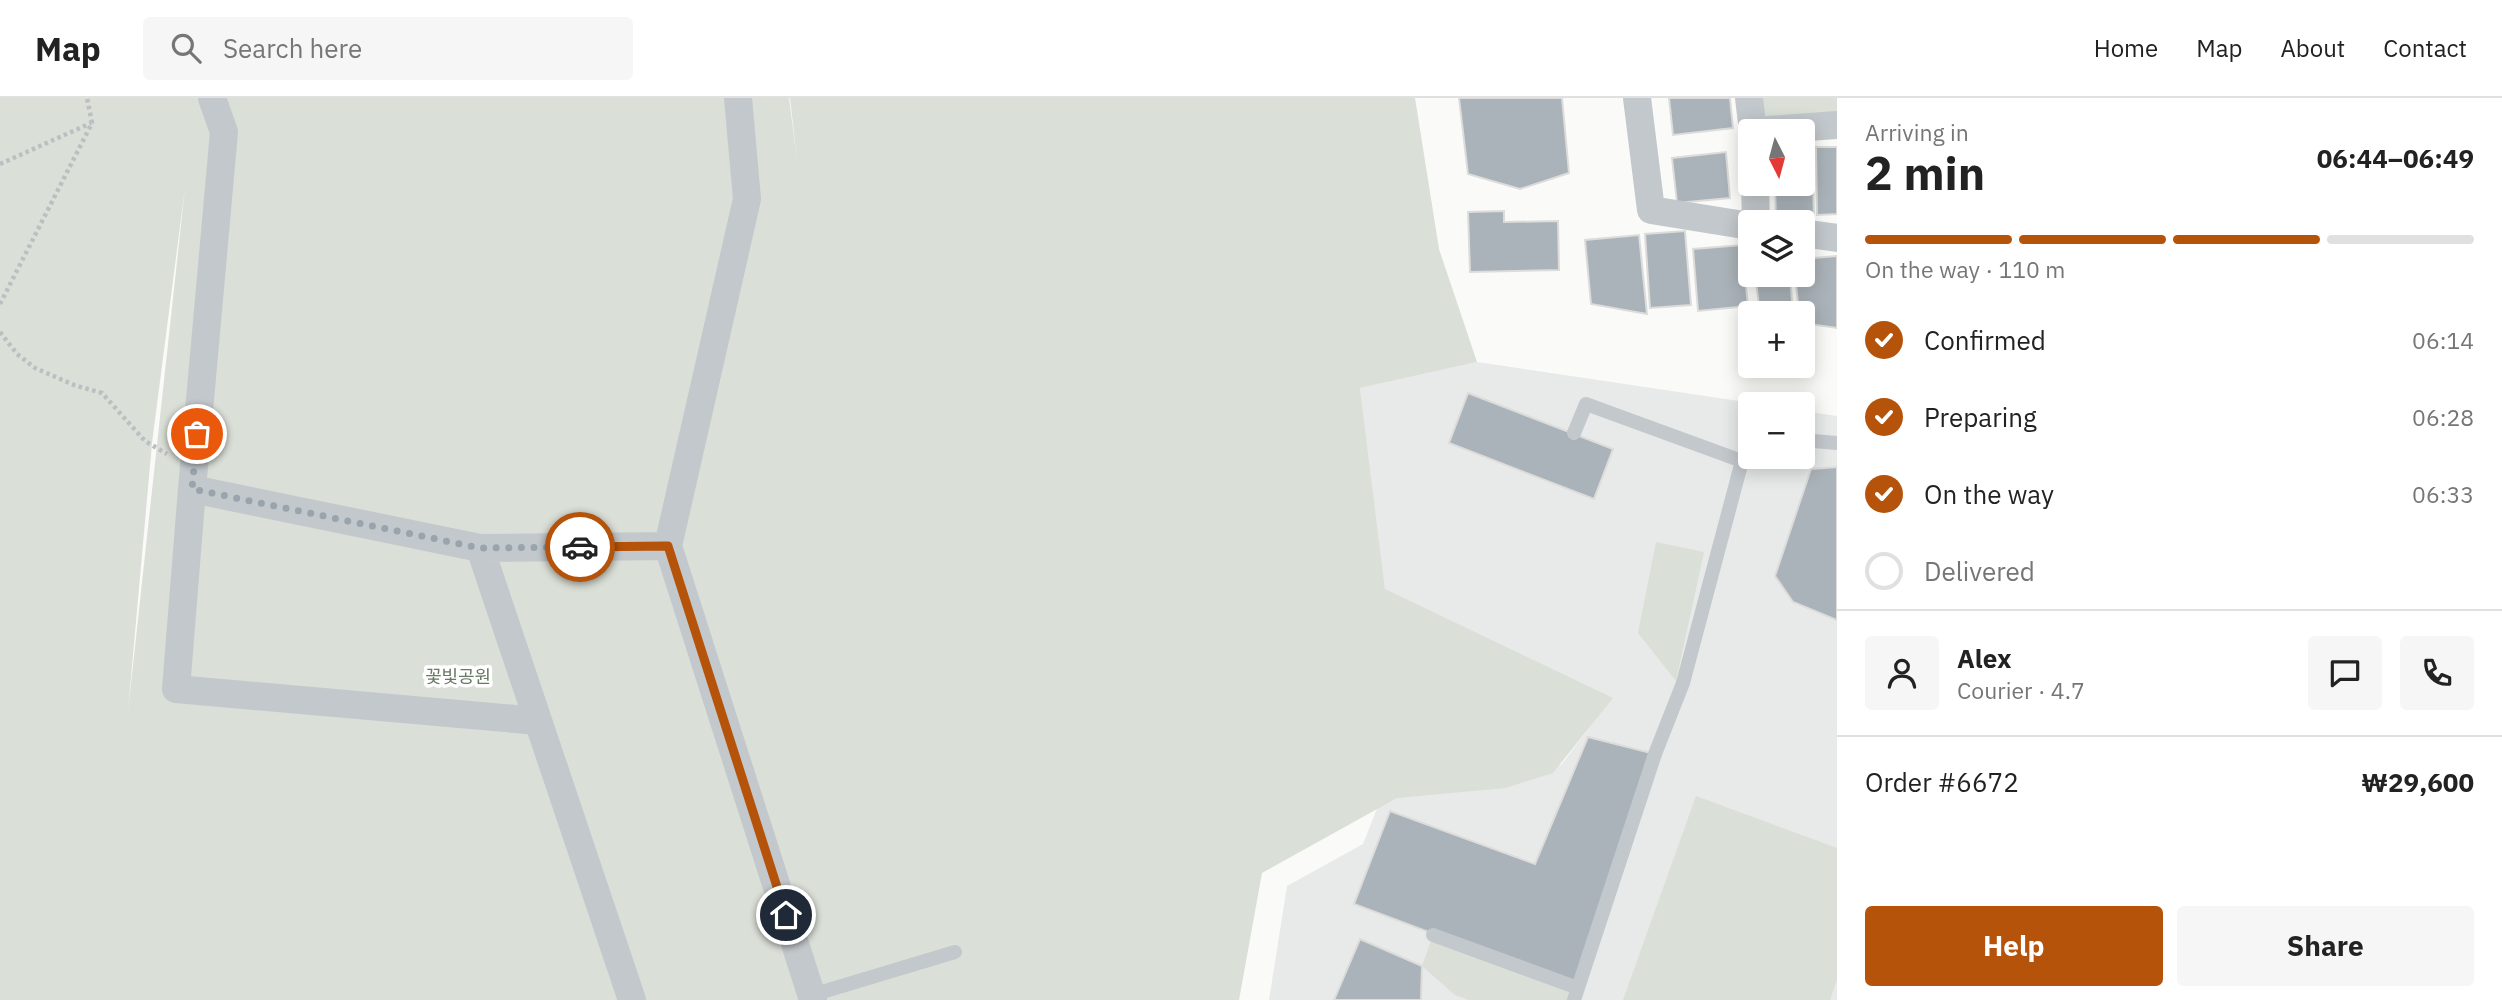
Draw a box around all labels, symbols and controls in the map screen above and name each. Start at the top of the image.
search box [143,17,633,80]
text: Map [35,27,101,70]
icon: search [167,29,205,67]
text: Search here [223,31,362,65]
text: Home [2094,32,2158,64]
text: Map [2196,32,2242,64]
text: About [2280,32,2345,64]
text: Contact [2383,32,2467,64]
text: Arriving in [1865,117,1969,147]
north arrow [1738,119,1815,196]
map controls [1738,119,1815,469]
text: 06:44–06:49 [2317,141,2474,175]
text: 2 min [1865,143,1985,203]
button: layers [1738,210,1815,287]
text: On the way · 110 m [1865,254,2065,284]
button: + [1738,301,1815,378]
icon: check [1865,321,1903,359]
text: Confirmed [1924,323,2046,357]
text: 06:14 [2412,325,2474,355]
button: − [1738,392,1815,469]
icon: check [1865,398,1903,436]
text: Preparing [1924,400,2037,434]
text: 06:28 [2412,402,2474,432]
pin [167,404,227,464]
icon: bag [178,415,216,453]
icon: check [1865,475,1903,513]
text: On the way [1924,477,2054,511]
text: 06:33 [2412,479,2474,509]
courier [545,512,615,582]
icon: car [561,528,599,566]
text: Delivered [1924,554,2035,588]
button: person [1865,636,1939,710]
button: chat [2308,636,2382,710]
button: phone [2400,636,2474,710]
text: Alex [1957,641,2011,675]
park label: 꽃빛공원 [425,665,491,688]
text: Courier · 4.7 [1957,675,2085,705]
text: Order #6672 [1865,765,2019,799]
text: ₩29,600 [2361,765,2474,799]
pin [756,885,816,945]
icon: home [767,896,805,934]
button: Help [1865,906,2163,986]
button: Share [2177,906,2474,986]

